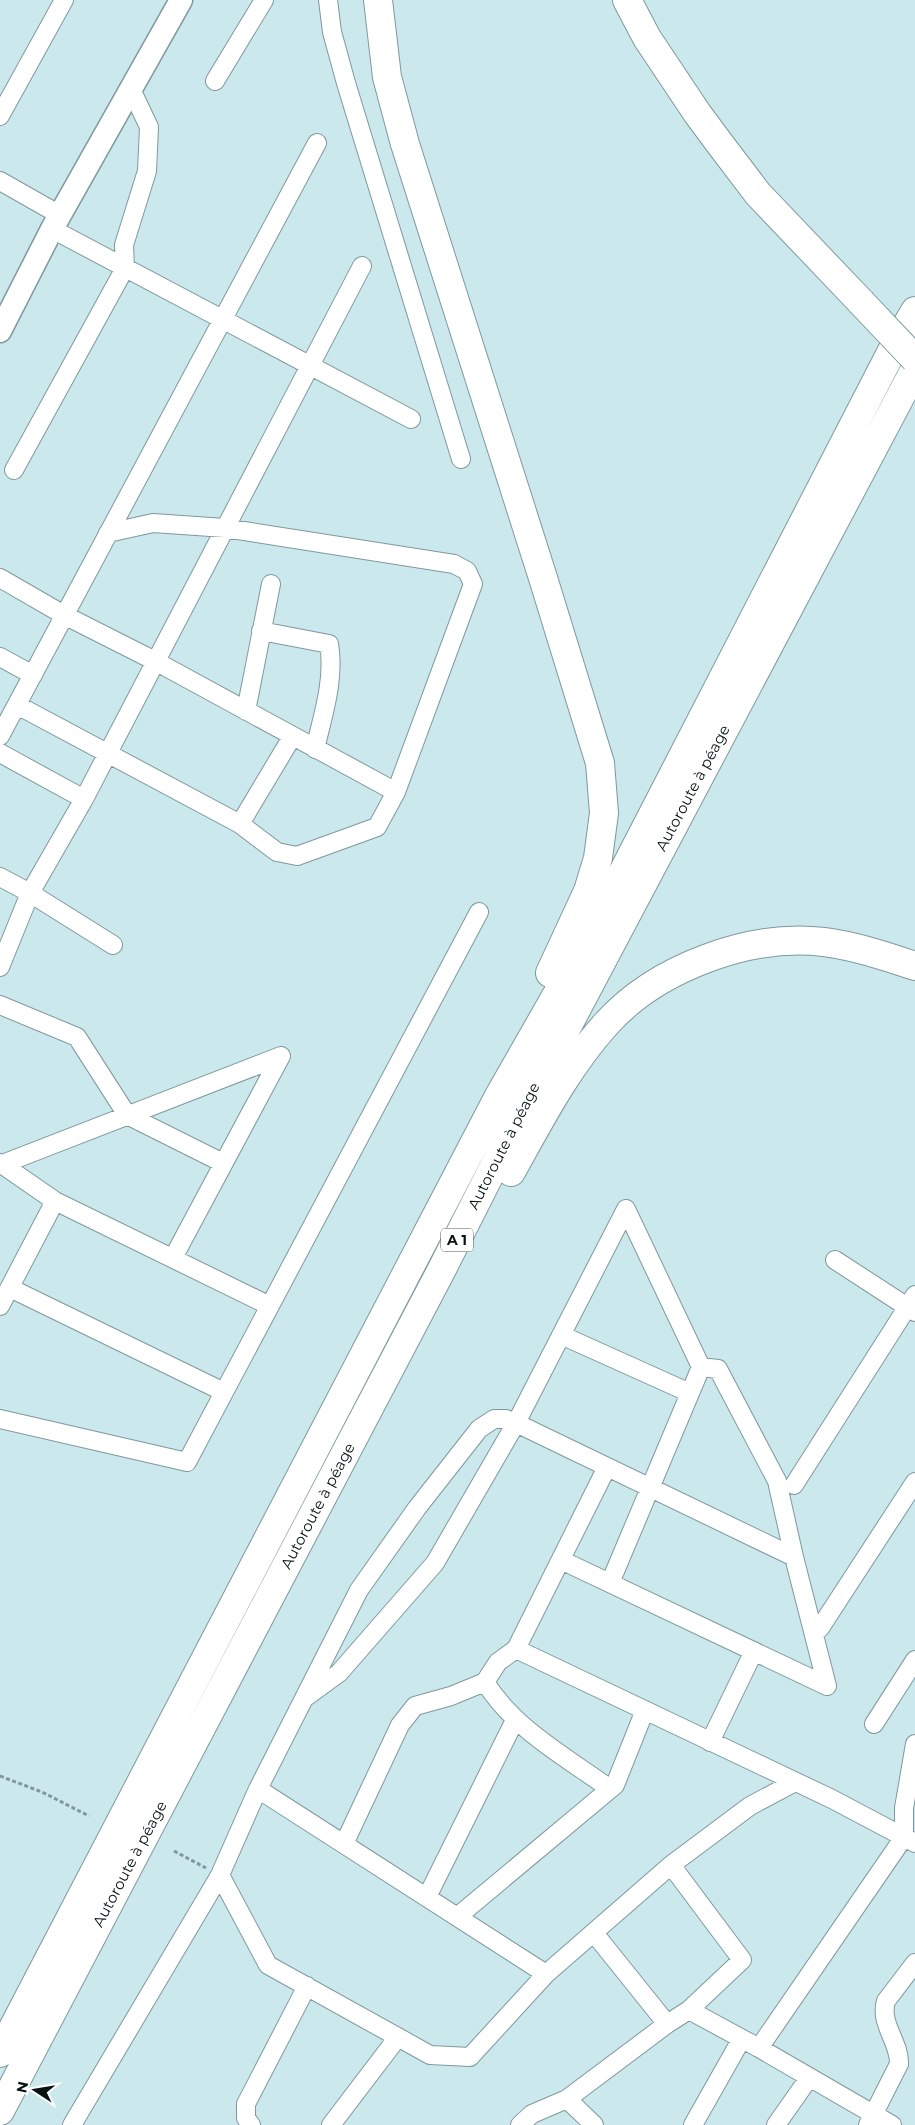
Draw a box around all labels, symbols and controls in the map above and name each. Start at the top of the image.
street label: Autoroute à péage [651,722,734,854]
street label: Autoroute à péage [463,1079,544,1212]
road number: A 1 [441,1228,473,1252]
street label: Autoroute à péage [276,1440,359,1572]
street label: Autoroute à péage [88,1798,171,1930]
north arrow [10,2065,60,2115]
text: N [12,2080,32,2095]

